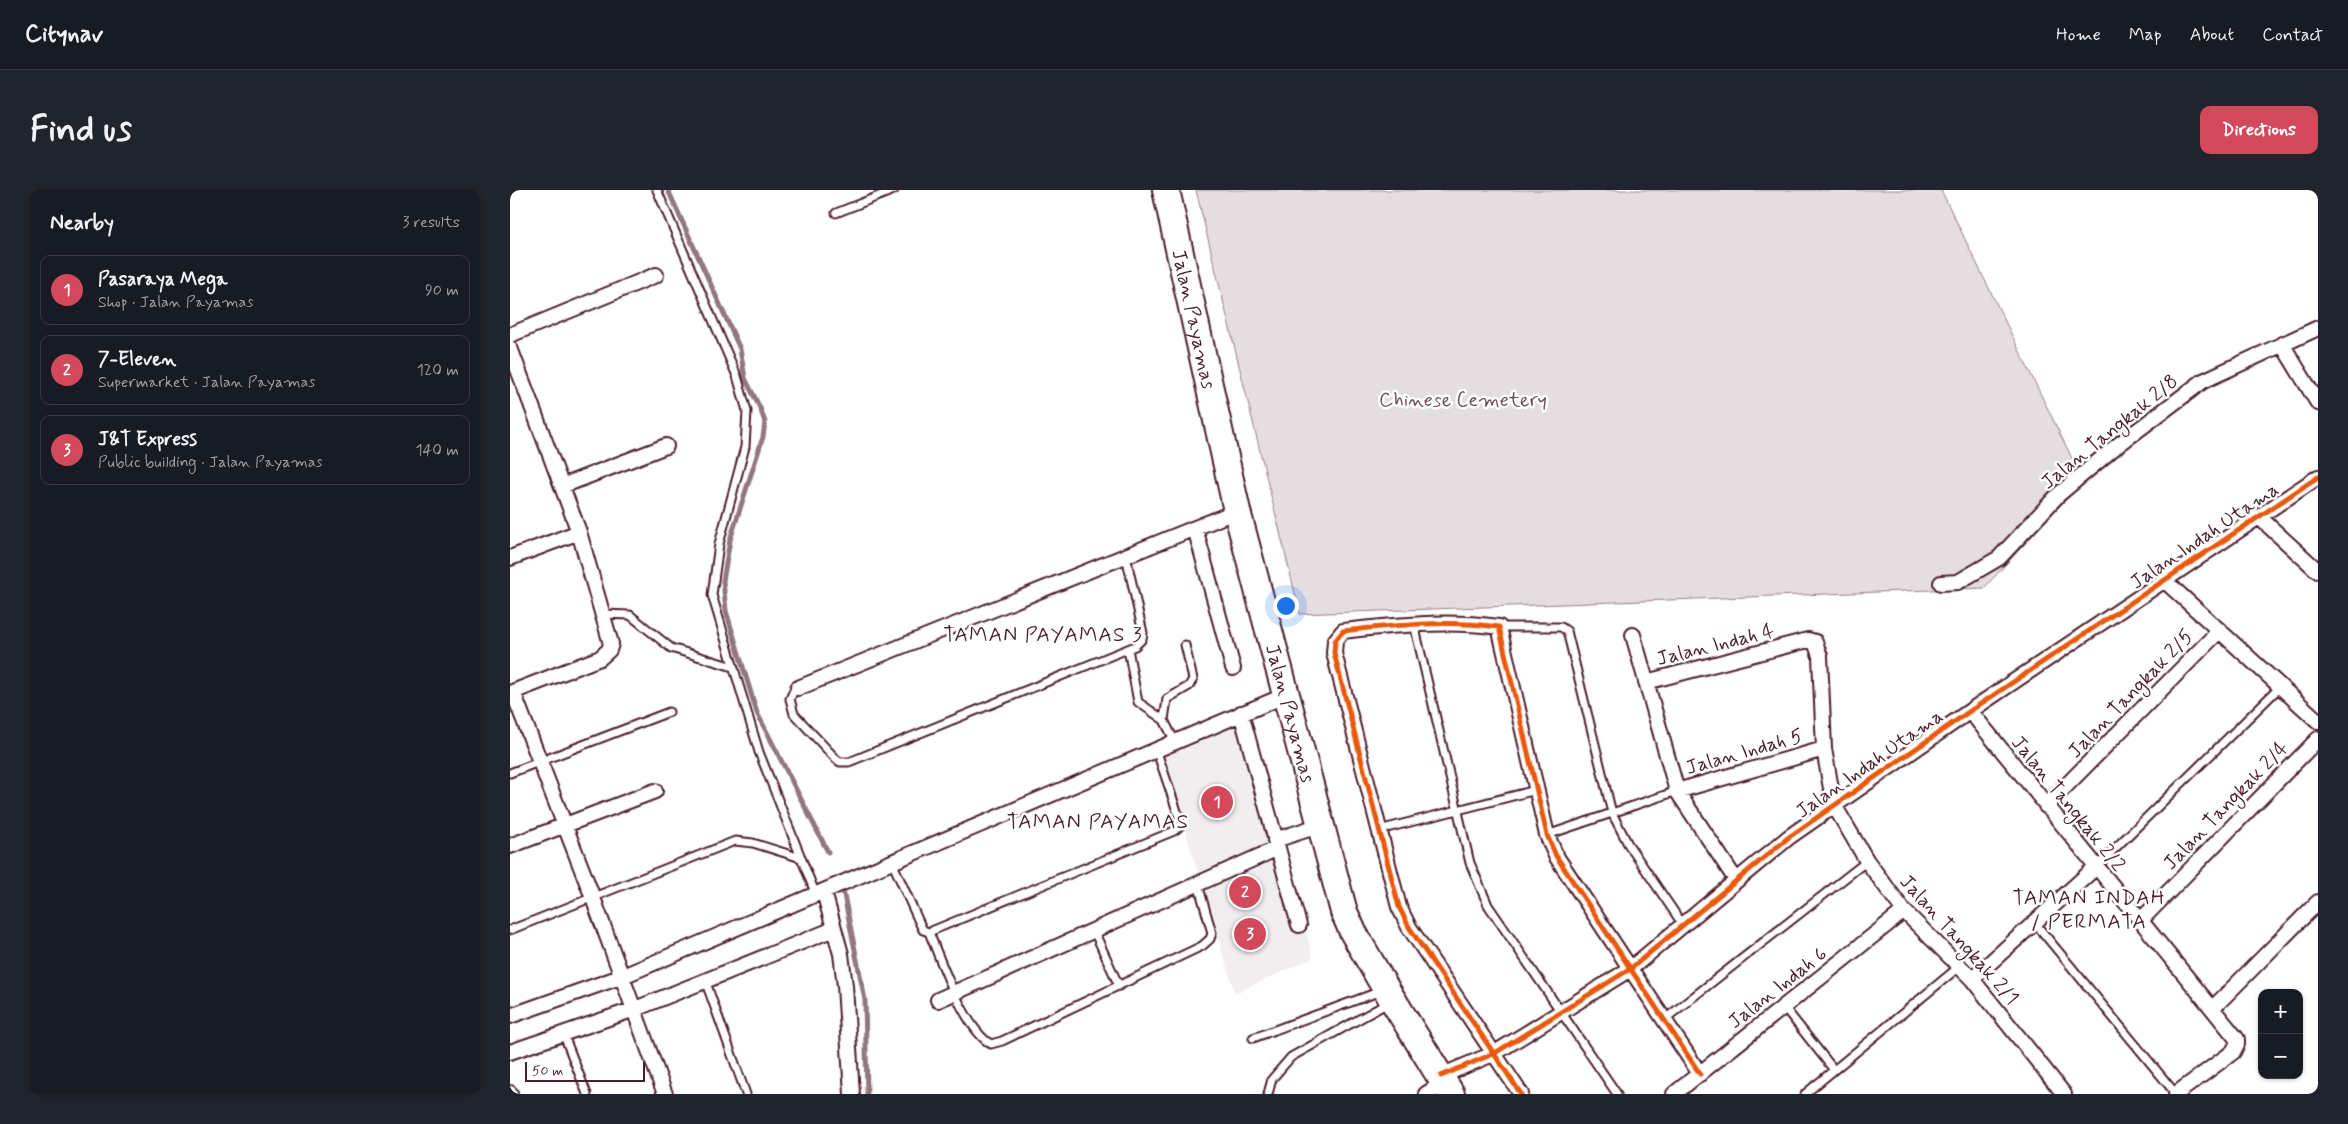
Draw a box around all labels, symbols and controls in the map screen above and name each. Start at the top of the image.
text: Citynav [25,19,103,50]
text: Home [2056,23,2101,47]
text: Map [2129,23,2162,47]
text: About [2190,23,2234,47]
text: Contact [2262,23,2323,47]
button: Directions [2200,106,2318,154]
text: Find us [30,107,132,153]
text: Nearby [50,209,114,237]
text: 3 results [402,212,460,233]
street label: Jalan Payamas [1164,247,1222,392]
text: Pasaraya Mega [98,267,227,292]
text: 1 [63,280,71,301]
text: 90 m [425,280,459,301]
text: Shop · Jalan Payamas [98,292,253,313]
text: 7-Eleven [98,347,176,372]
text: 2 [63,360,71,381]
text: 120 m [417,360,459,381]
street label: Jalan Tangkak 2/8 [2036,368,2185,497]
text: Supermarket · Jalan Payamas [98,372,315,393]
park label: Chinese Cemetery [1379,387,1547,414]
text: J&T Express [98,427,197,452]
text: 3 [63,440,71,461]
text: 140 m [415,440,459,461]
text: Public building · Jalan Payamas [98,452,323,473]
street label: Jalan Indah Utama [2125,476,2284,596]
your location [1273,593,1299,619]
street label: Jalan Indah 4 [1654,618,1777,673]
district label: TAMAN PAYAMAS 3 [943,621,1143,649]
street label: Jalan Tangkak 2/5 [2062,624,2200,765]
street label: Jalan Payamas [1258,641,1321,786]
street label: Jalan Indah Utama [1791,703,1949,825]
street label: Jalan Indah 5 [1683,723,1806,782]
street label: Jalan Tangkak 2/2 [2004,730,2131,878]
street label: Jalan Tangkak 2/4 [2158,735,2296,877]
pin: 1 [1201,783,1233,821]
district label: TAMAN PAYAMAS [1007,808,1189,836]
street label: Jalan Tangkak 2/1 [1892,869,2025,1012]
pin: 2 [1229,873,1261,911]
district label: TAMAN INDAH / PERMATA [2012,884,2166,936]
pin: 3 [1234,915,1266,953]
street label: Jalan Indah 6 [1723,941,1833,1035]
map controls [2258,989,2303,1079]
button: + [2258,989,2303,1034]
button: − [2258,1034,2303,1079]
scale bar [525,1059,645,1082]
text: 50 m [532,1062,563,1080]

